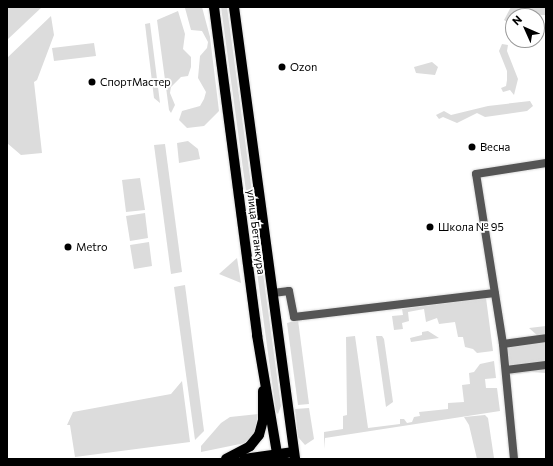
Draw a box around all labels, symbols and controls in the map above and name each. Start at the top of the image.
north arrow [505,8,545,48]
text: N [509,12,524,27]
place label: Ozon [290,60,317,74]
marker: Ozon [277,62,287,72]
place label: СпортМастер [100,75,171,89]
marker: СпортМастер [87,77,97,87]
place label: Весна [480,140,510,154]
marker: Весна [467,142,477,152]
street label: улица Бетанкура [244,189,268,275]
place label: Школа № 95 [438,220,504,234]
marker: Школа № 95 [425,222,435,232]
place label: Metro [76,240,108,254]
marker: Metro [63,242,73,252]

